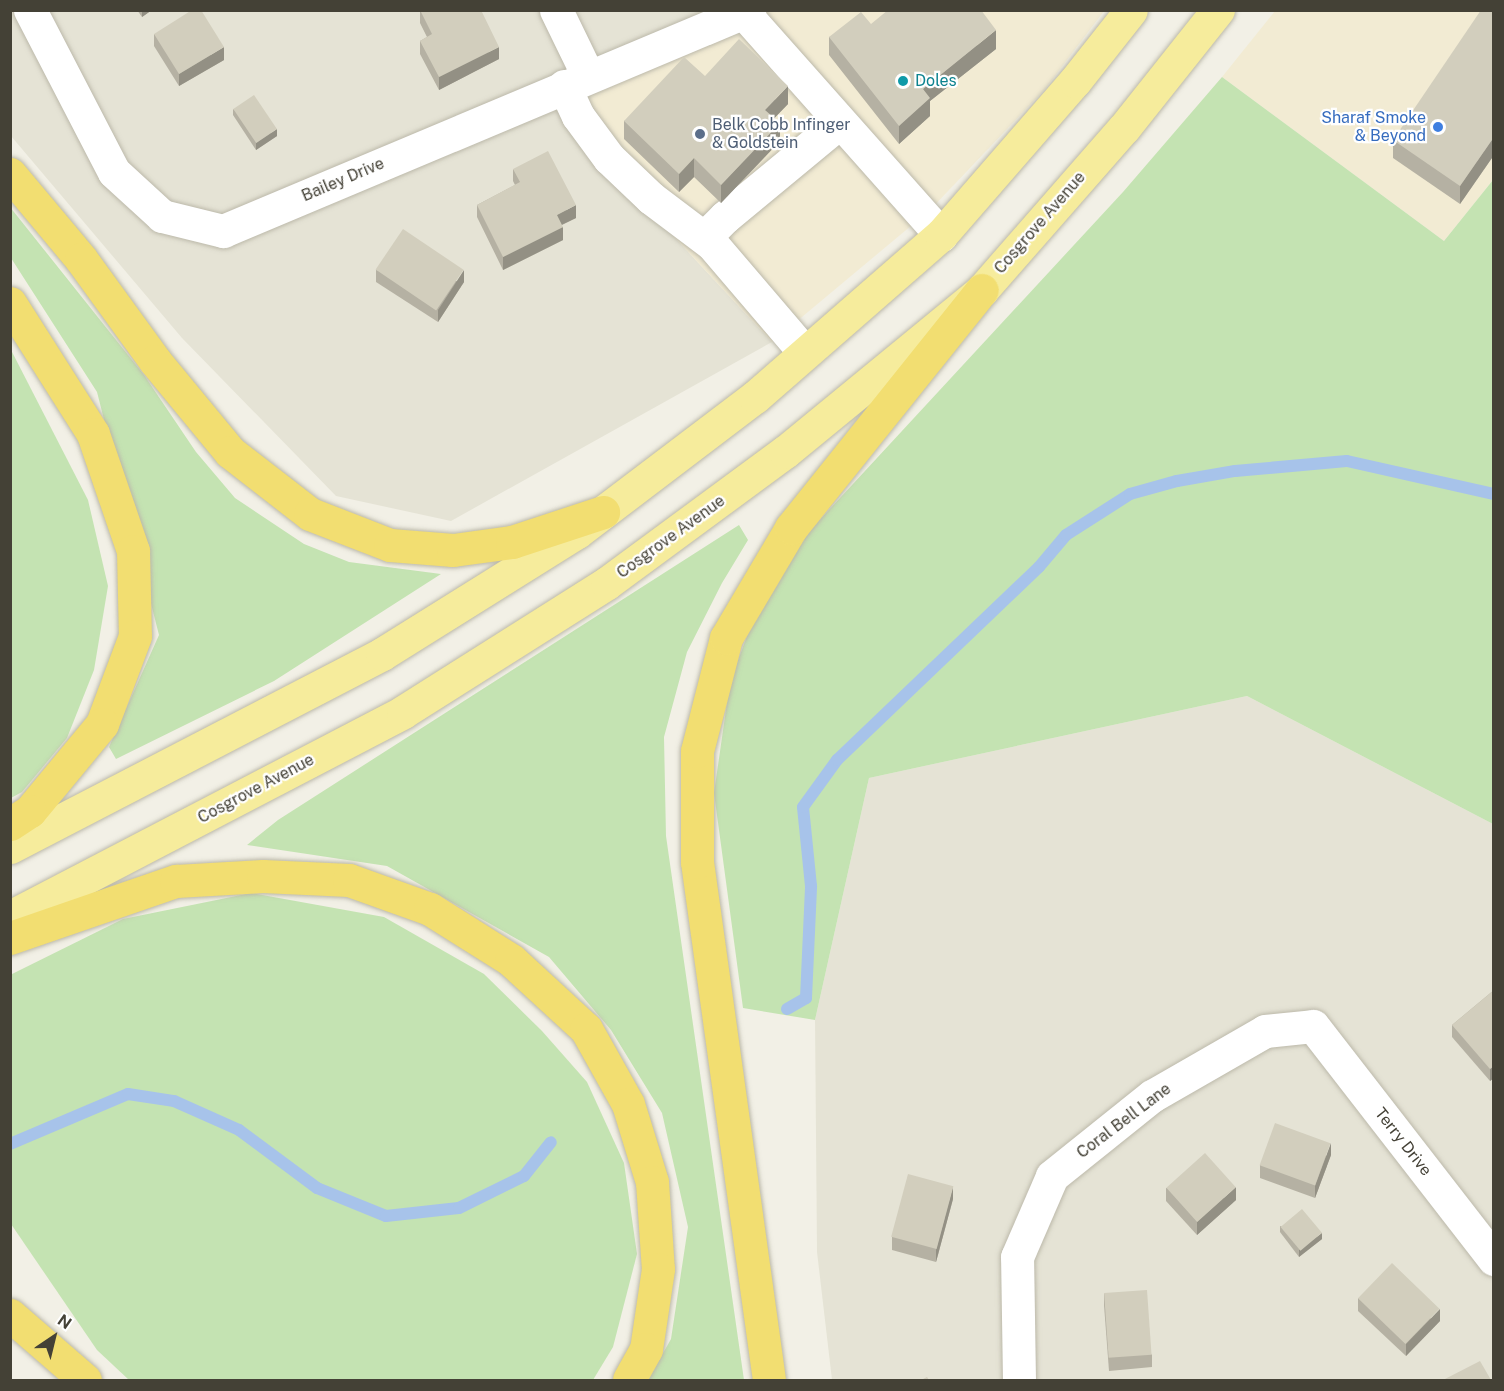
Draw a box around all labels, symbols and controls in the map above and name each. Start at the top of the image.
place label: Doles [915,71,957,91]
marker: Doles [896,74,910,88]
place label: Sharaf Smoke & Beyond [1321,108,1426,146]
place label: Belk Cobb Infinger & Goldstein [712,115,851,153]
marker: Sharaf Smoke & Beyond [1431,120,1445,134]
marker: Belk Cobb Infinger & Goldstein [693,127,707,141]
street label: Bailey Drive [299,154,387,206]
street label: Cosgrove Avenue [990,168,1090,278]
street label: Cosgrove Avenue [613,491,729,583]
street label: Cosgrove Avenue [195,750,317,828]
street label: Coral Bell Lane [1073,1079,1175,1163]
street label: Terry Drive [1371,1104,1435,1180]
north arrow [24,1307,84,1367]
text: N [54,1310,75,1333]

